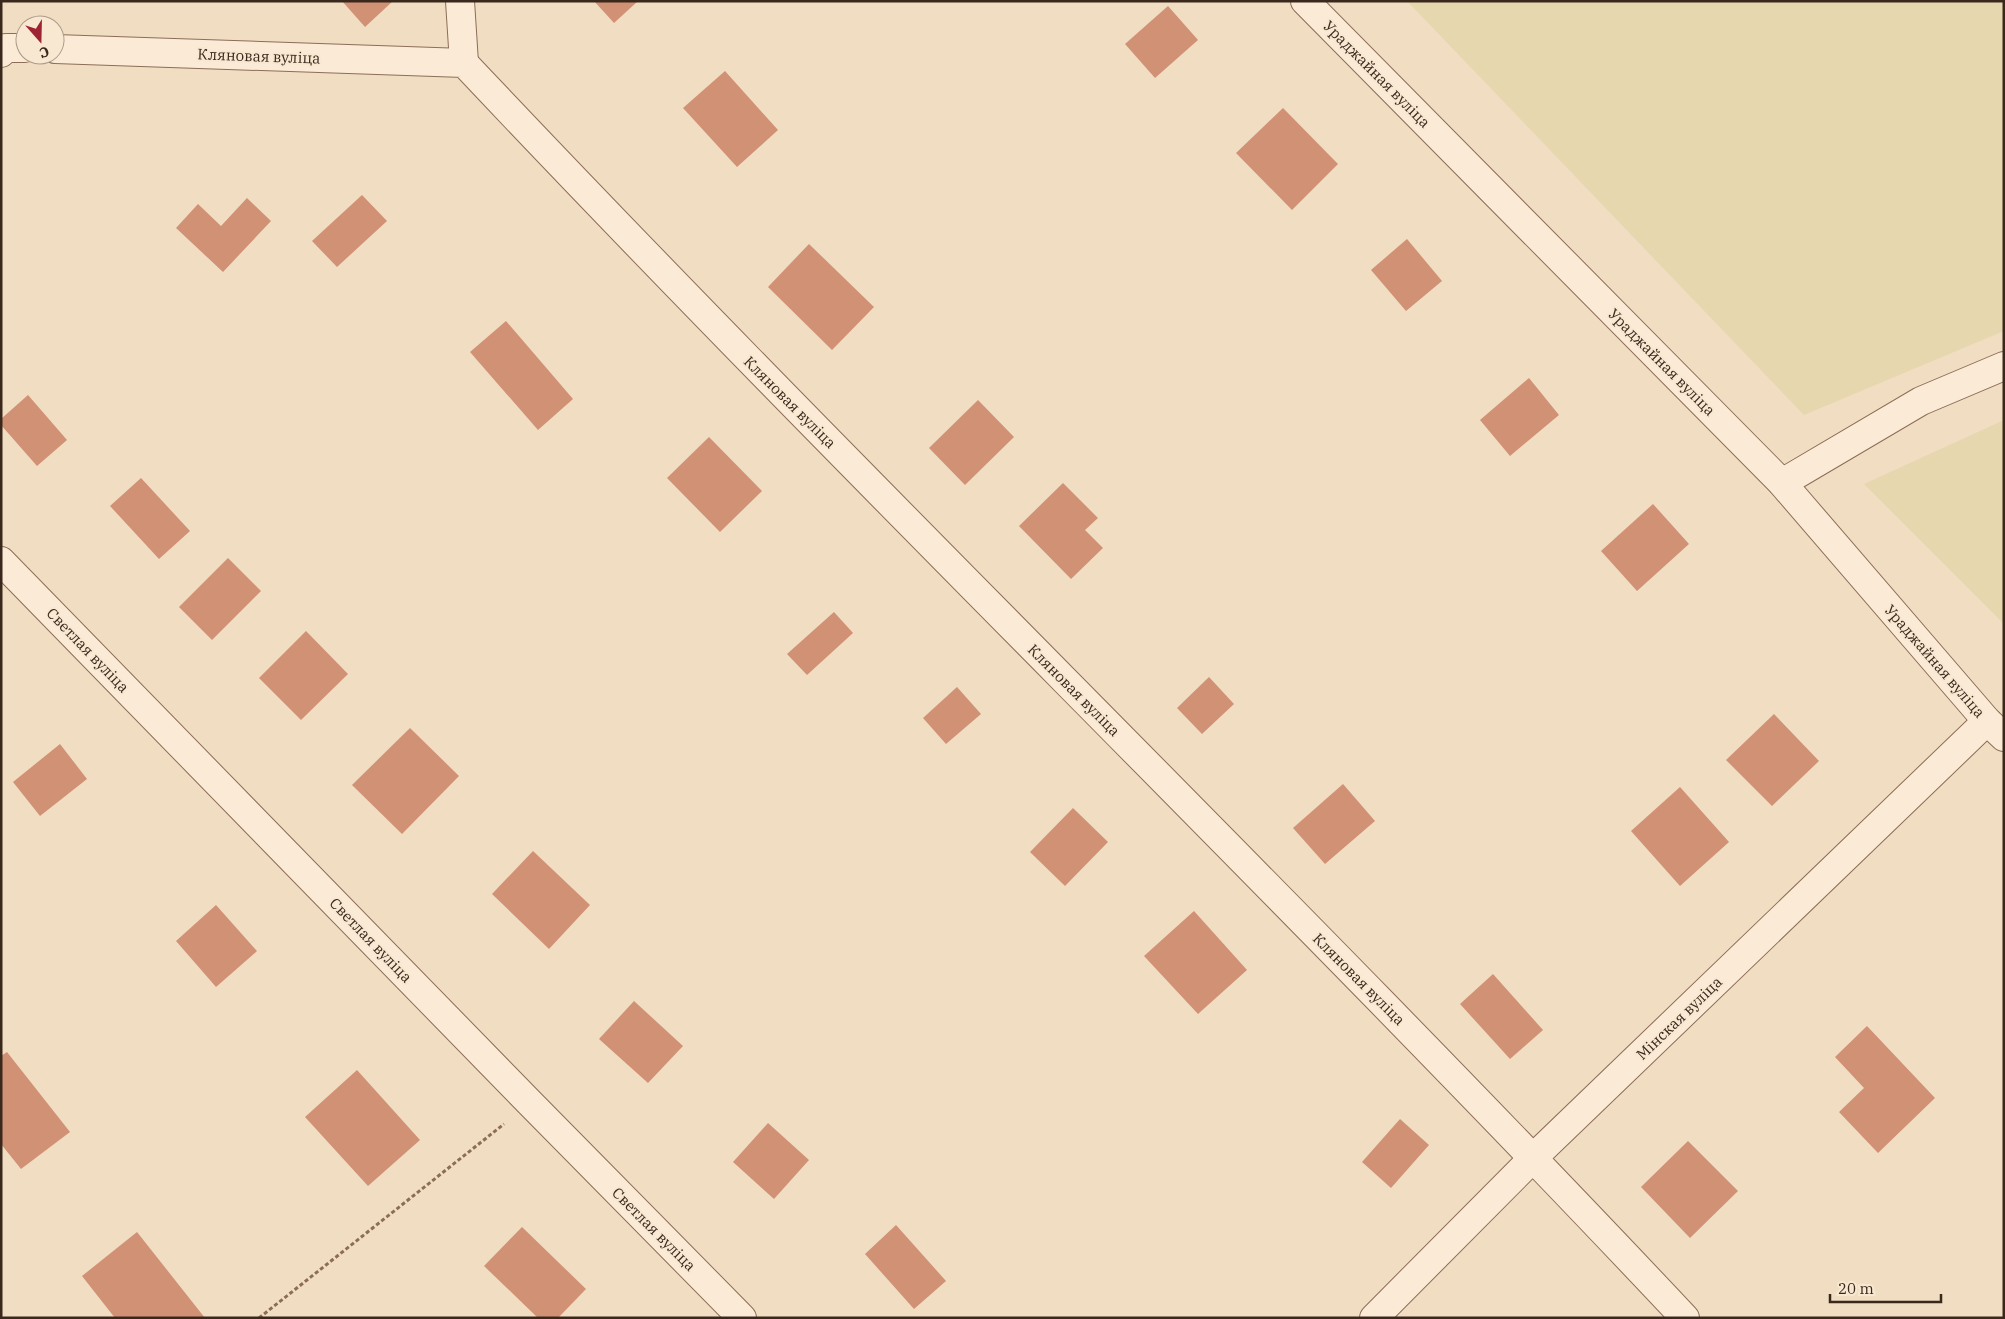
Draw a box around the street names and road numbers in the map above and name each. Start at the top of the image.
street label: Ураджайная вуліца [1319,16,1435,132]
street label: Кляновая вуліца [197,44,321,68]
street label: Ураджайная вуліца [1604,304,1720,420]
street label: Кляновая вуліца [740,352,840,452]
street label: Ураджайная вуліца [1881,601,1989,721]
street label: Светлая вуліца [43,604,133,696]
street label: Кляновая вуліца [1024,640,1124,740]
street label: Светлая вуліца [326,894,416,986]
street label: Кляновая вуліца [1309,929,1409,1029]
street label: Мінская вуліца [1632,972,1726,1064]
street label: Светлая вуліца [608,1183,700,1275]

